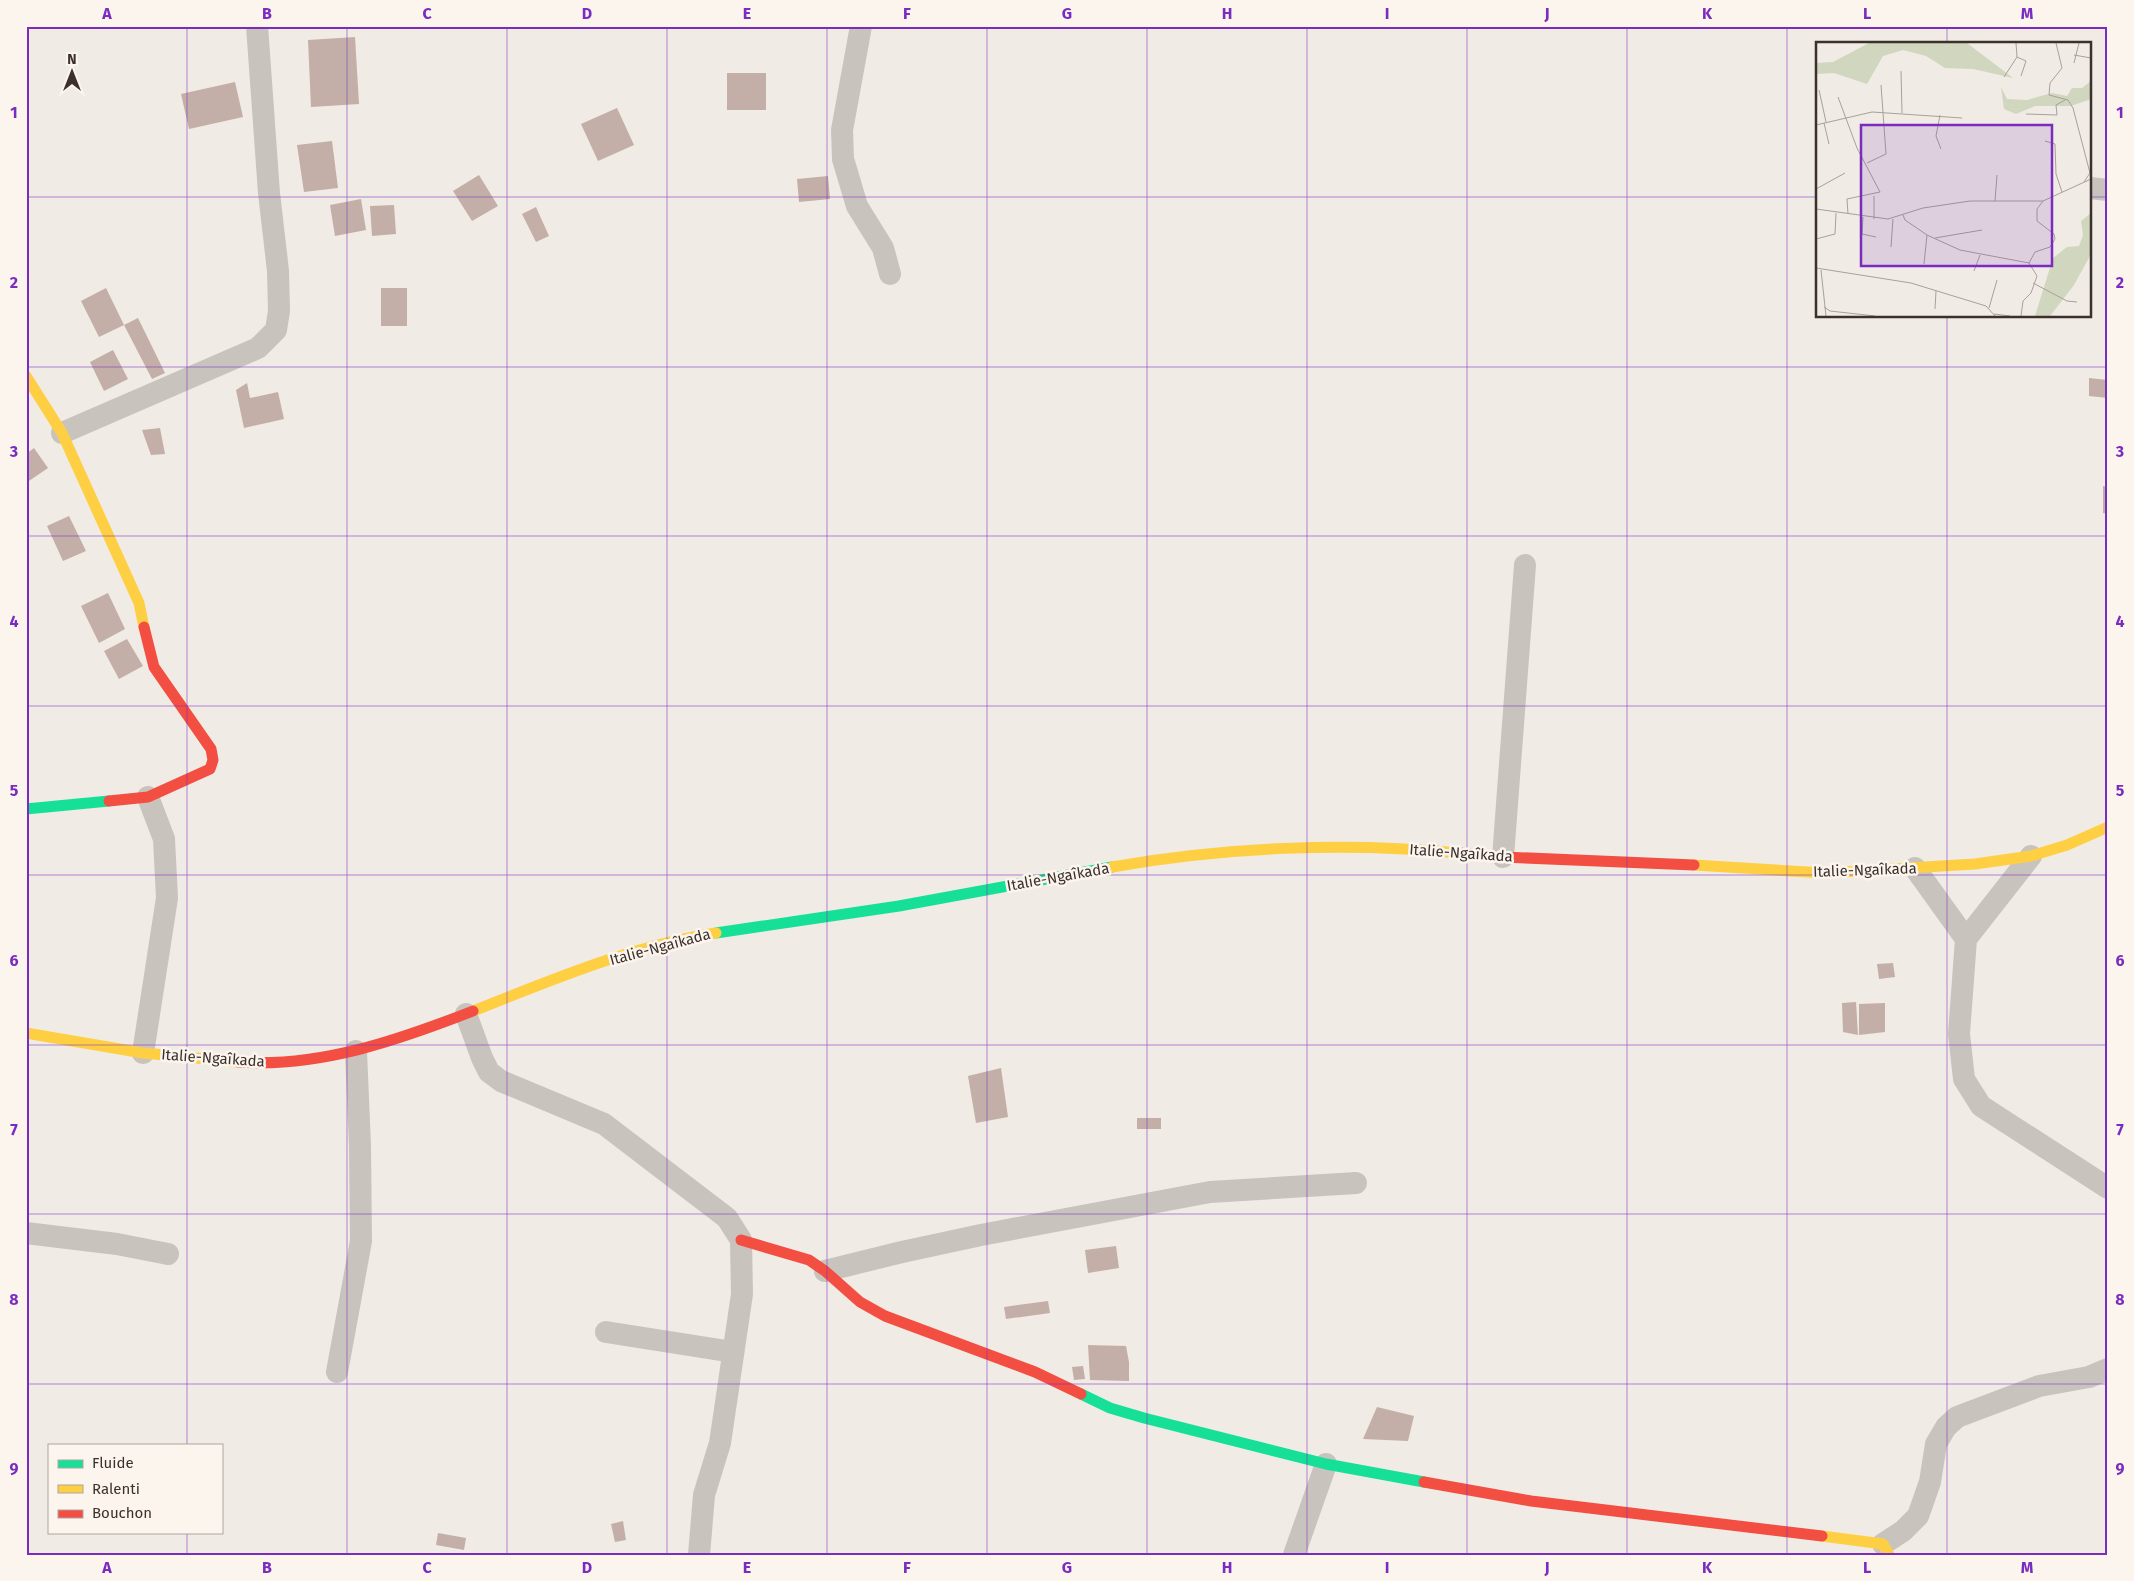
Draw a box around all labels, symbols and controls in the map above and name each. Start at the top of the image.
text: A [101,4,112,23]
text: B [262,4,272,23]
text: C [422,4,432,23]
text: D [582,4,592,23]
text: E [743,4,751,23]
text: F [903,4,911,23]
text: G [1062,4,1072,23]
text: H [1222,4,1232,23]
text: I [1385,4,1389,23]
text: J [1543,4,1550,23]
text: K [1702,4,1713,23]
text: L [1863,4,1871,23]
text: M [2021,4,2034,23]
inset map [1816,42,2092,318]
north arrow [48,48,98,98]
text: N [67,51,77,68]
text: 1 [10,103,18,122]
text: 1 [2116,103,2124,122]
text: 2 [10,273,18,292]
text: 2 [2116,273,2124,292]
text: 3 [9,442,18,461]
text: 3 [2115,442,2124,461]
text: 4 [9,612,19,631]
text: 4 [2115,612,2125,631]
text: 5 [10,781,19,800]
text: 5 [2116,781,2125,800]
street label: Italie-Ngaîkada [1409,840,1513,866]
street label: Italie-Ngaîkada [1005,859,1111,895]
street label: Italie-Ngaîkada [1813,859,1917,881]
street label: Italie-Ngaîkada [608,925,712,969]
text: 6 [9,951,19,970]
text: 6 [2115,951,2125,970]
street label: Italie-Ngaîkada [161,1045,265,1071]
text: 7 [10,1120,18,1139]
text: 7 [2116,1120,2124,1139]
text: 8 [9,1290,19,1309]
text: 8 [2115,1290,2125,1309]
legend [48,1444,222,1534]
text: Fluide [92,1454,134,1472]
text: 9 [10,1459,19,1478]
text: 9 [2116,1459,2125,1478]
text: Ralenti [92,1480,140,1498]
text: Bouchon [92,1504,152,1522]
text: A [101,1558,112,1577]
text: B [262,1558,272,1577]
text: C [422,1558,432,1577]
text: D [582,1558,592,1577]
text: E [743,1558,751,1577]
text: F [903,1558,911,1577]
text: G [1062,1558,1072,1577]
text: H [1222,1558,1232,1577]
text: I [1385,1558,1389,1577]
text: J [1543,1558,1550,1577]
text: K [1702,1558,1713,1577]
text: L [1863,1558,1871,1577]
text: M [2021,1558,2034,1577]

